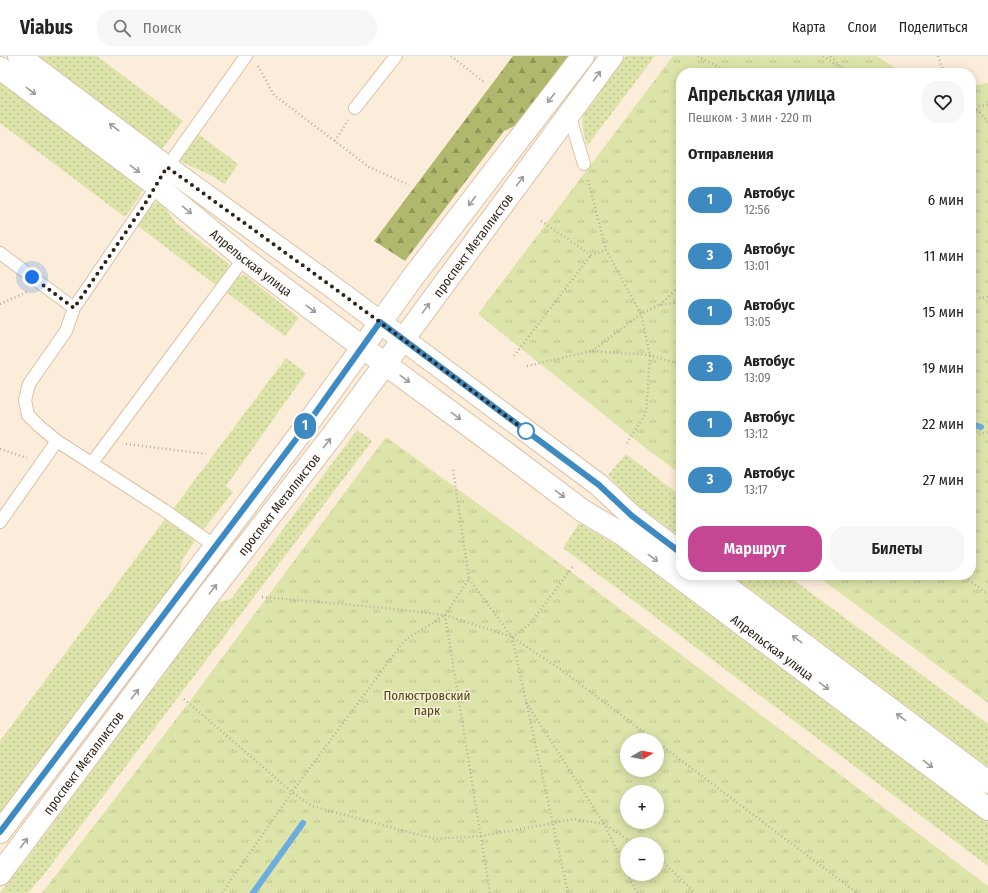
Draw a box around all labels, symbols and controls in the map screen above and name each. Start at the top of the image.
search box [97,10,377,46]
text: Viabus [20,16,73,39]
icon: search [111,17,133,39]
text: Поиск [143,19,181,37]
text: Карта [792,19,826,36]
text: Слои [848,19,877,36]
text: Поделиться [899,19,968,36]
one-way arrow [593,71,601,82]
button: heart [922,81,964,123]
text: Апрельская улица [688,83,835,106]
one-way arrow [26,87,37,96]
one-way arrow [547,92,555,103]
text: Пешком · 3 мин · 220 m [688,110,812,125]
one-way arrow [108,123,119,131]
text: Отправления [688,145,774,163]
one-way arrow [130,165,141,173]
one-way arrow [516,175,524,186]
text: Автобус [744,184,795,202]
street label: проспект Металлистов [430,190,516,300]
text: 1 [707,191,713,208]
text: 6 мин [928,191,964,209]
one-way arrow [467,195,476,206]
text: 12:56 [744,202,770,217]
one-way arrow [182,206,193,215]
street label: Апрельская улица [208,226,295,299]
text: Автобус [744,240,795,258]
text: 3 [707,247,713,264]
text: 11 мин [924,247,964,265]
text: 13:01 [744,258,769,273]
your location [22,267,42,287]
text: Автобус [744,296,795,314]
one-way arrow [422,302,430,313]
text: 1 [707,303,713,320]
text: 15 мин [923,303,964,321]
one-way arrow [305,304,316,313]
text: 13:05 [744,314,770,329]
text: Автобус [744,352,795,370]
text: 3 [707,359,713,376]
text: 19 мин [922,359,964,377]
text: 13:09 [744,370,771,385]
one-way arrow [399,374,410,383]
text: Автобус [744,408,795,426]
one-way arrow [450,412,461,420]
line badge: 1 [292,413,318,439]
text: 1 [707,415,713,432]
text: 22 мин [922,415,964,433]
text: 1 [302,417,308,434]
unlabelled marker [517,422,535,440]
text: 13:12 [744,426,768,441]
one-way arrow [323,437,331,448]
street label: проспект Металлистов [235,450,323,558]
text: Автобус [744,464,795,482]
text: 3 [707,471,713,488]
text: 27 мин [923,471,964,489]
text: 13:17 [744,482,768,497]
one-way arrow [554,489,565,498]
button: Маршрут [688,526,822,572]
button: Билеты [830,526,964,572]
one-way arrow [647,554,658,562]
one-way arrow [208,584,217,595]
street label: Апрельская улица [728,611,817,683]
one-way arrow [791,635,802,644]
one-way arrow [819,682,830,690]
one-way arrow [131,688,139,699]
park label: Полюстровский парк [383,688,471,718]
street label: проспект Металлистов [40,708,126,817]
one-way arrow [895,713,906,721]
north arrow [620,733,664,777]
map controls [620,733,664,881]
one-way arrow [923,760,934,768]
button: + [620,785,664,829]
button: − [620,837,664,881]
one-way arrow [20,838,28,849]

